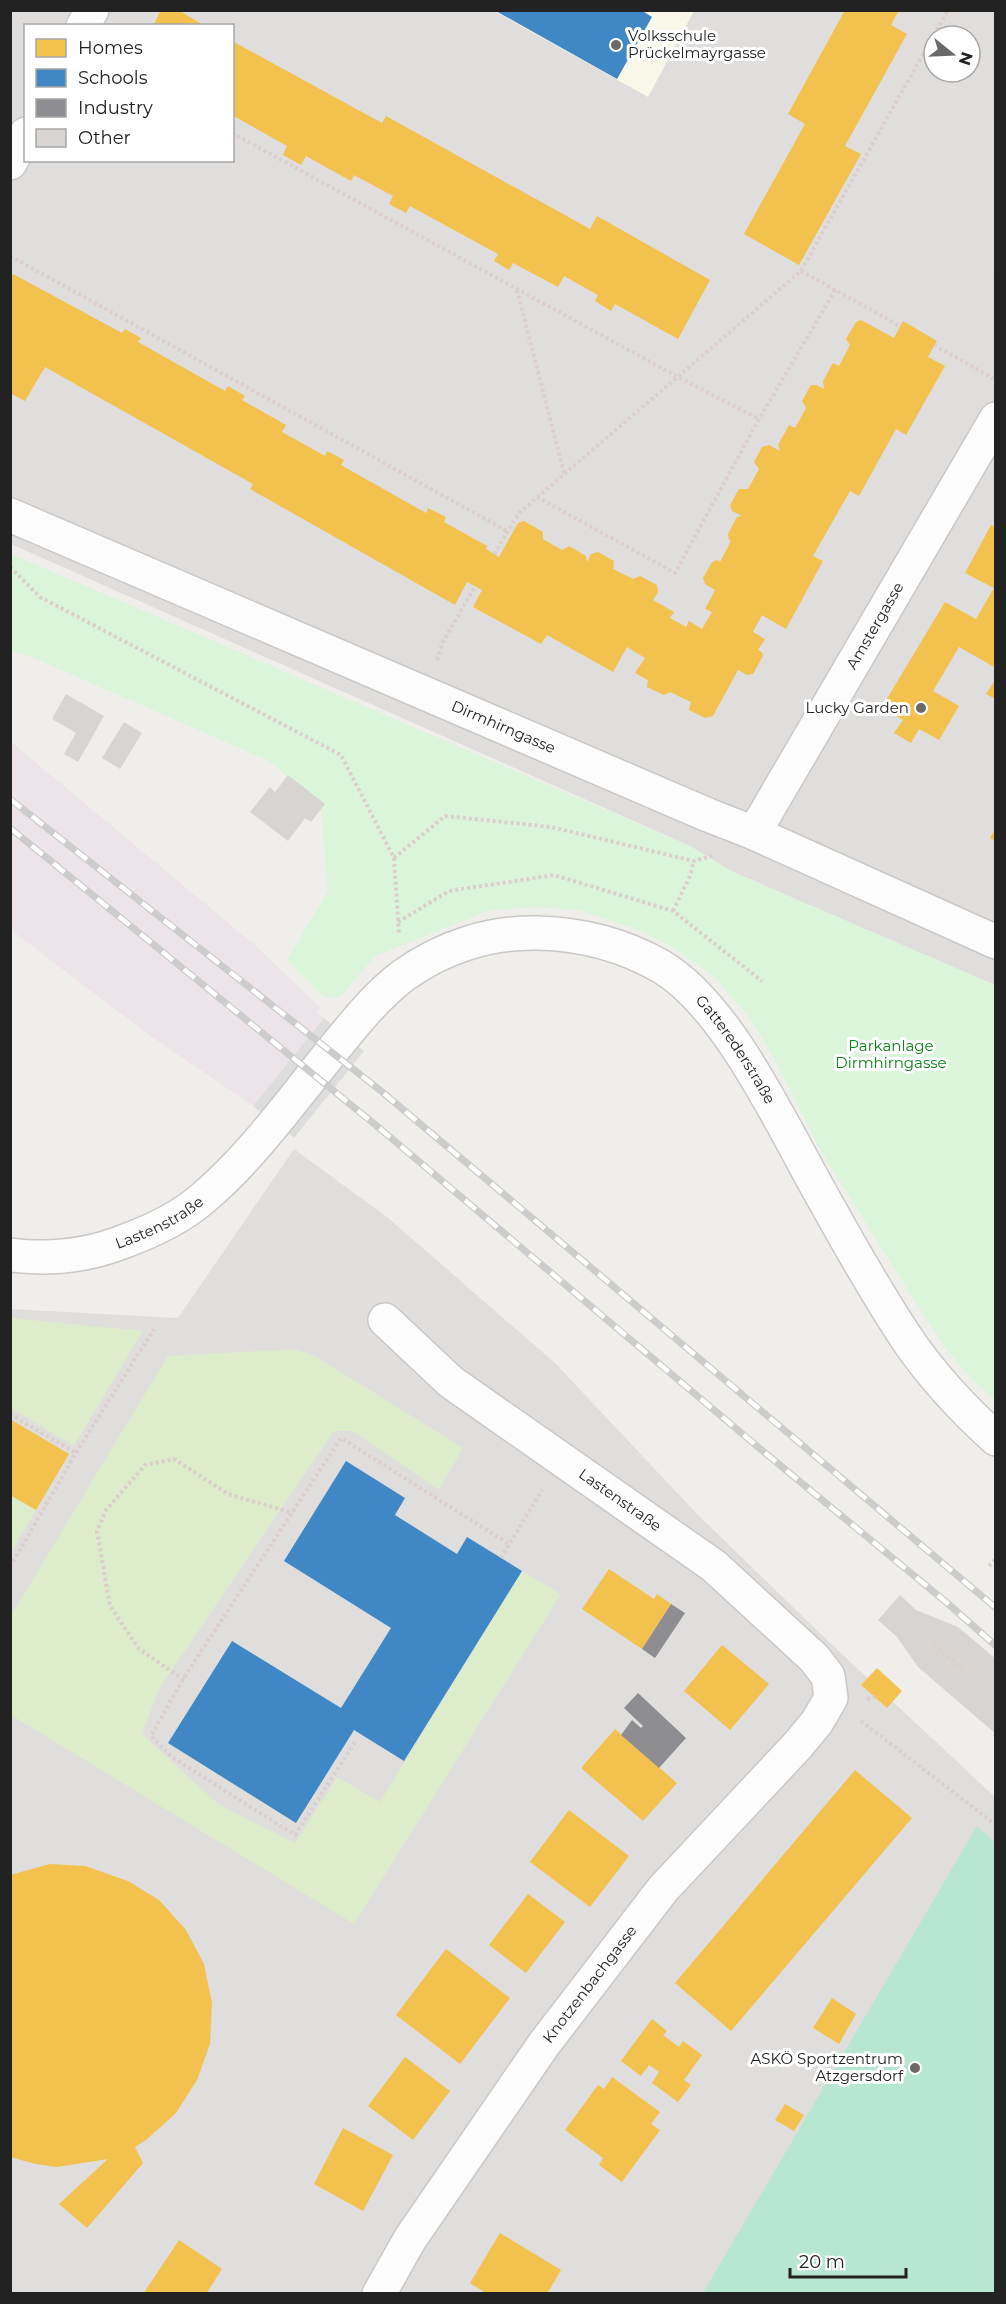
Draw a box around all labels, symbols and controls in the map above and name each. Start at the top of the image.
legend [24,24,234,162]
north arrow [922,24,982,84]
place label: Volksschule Prückelmayrgasse [628,26,766,62]
text: Homes [78,37,143,59]
marker: Volksschule Prückelmayrgasse [609,38,623,52]
text: N [955,49,977,68]
text: Schools [78,67,148,89]
text: Industry [78,97,153,119]
text: Other [78,127,131,149]
street label: Amstergasse [842,579,908,672]
street label: Dirmhirngasse [449,696,558,757]
place label: Lucky Garden [806,698,909,717]
marker: Lucky Garden [914,701,928,715]
street label: Gatterederstraße [692,991,780,1107]
park label: Parkanlage Dirmhirngasse [835,1036,947,1072]
street label: Lastenstraße [113,1192,207,1253]
street label: Lastenstraße [575,1464,665,1535]
street label: Knotzenbachgasse [538,1921,641,2047]
place label: ASKÖ Sportzentrum Atzgersdorf [750,2049,904,2085]
marker: ASKÖ Sportzentrum Atzgersdorf [908,2061,922,2075]
scale bar [790,2241,906,2279]
text: 20 m [799,2251,845,2273]

